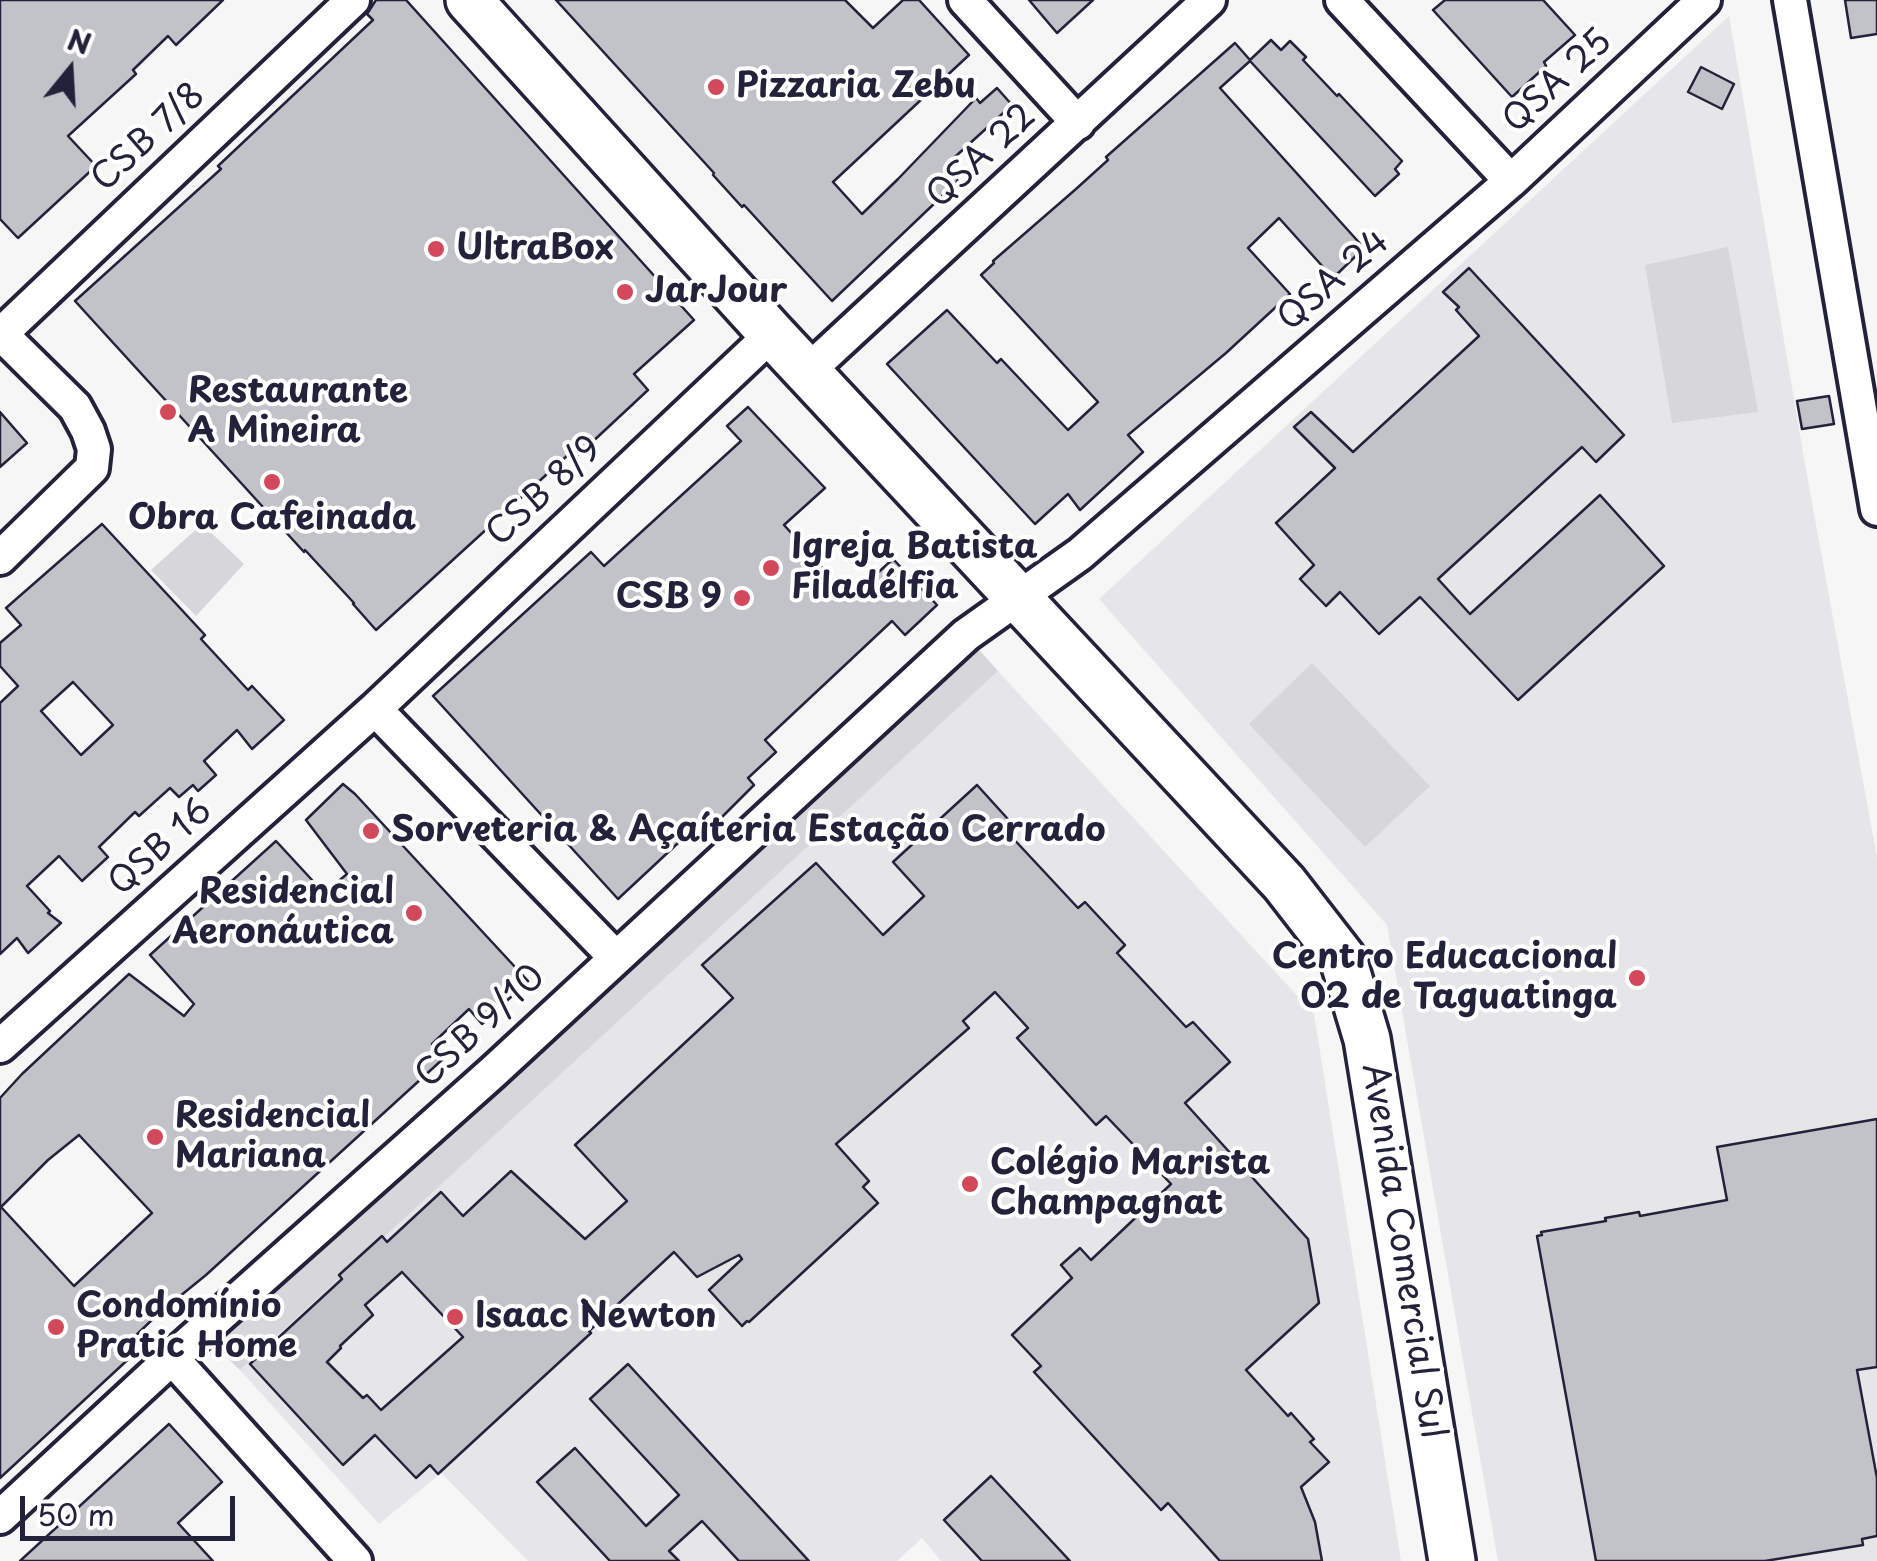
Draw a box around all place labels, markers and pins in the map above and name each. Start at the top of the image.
place label: Pizzaria Zebu [736,66,976,108]
marker: Pizzaria Zebu [705,76,727,98]
place label: UltraBox [456,228,614,270]
marker: UltraBox [425,238,447,260]
place label: JarJour [645,271,787,313]
marker: JarJour [614,281,636,303]
place label: Restaurante A Mineira [188,371,408,453]
marker: Restaurante A Mineira [157,401,179,423]
marker: Obra Cafeinada [261,471,283,493]
place label: Obra Cafeinada [128,498,416,540]
place label: Igreja Batista Filadélfia [791,527,1038,609]
marker: Igreja Batista Filadélfia [760,557,782,579]
place label: CSB 9 [616,577,722,619]
marker: CSB 9 [731,587,753,609]
place label: Sorveteria & Açaíteria Estação Cerrado [391,810,1106,852]
marker: Sorveteria & Açaíteria Estação Cerrado [360,820,382,842]
place label: Residencial Aeronáutica [172,872,394,954]
marker: Residencial Aeronáutica [403,902,425,924]
place label: Centro Educacional 02 de Taguatinga [1272,937,1617,1019]
marker: Centro Educacional 02 de Taguatinga [1626,967,1648,989]
place label: Residencial Mariana [175,1096,370,1178]
marker: Residencial Mariana [144,1126,166,1148]
place label: Colégio Marista Champagnat [990,1143,1270,1225]
marker: Colégio Marista Champagnat [959,1173,981,1195]
place label: Condomínio Pratic Home [76,1286,297,1368]
place label: Isaac Newton [475,1296,717,1338]
marker: Isaac Newton [444,1306,466,1328]
marker: Condomínio Pratic Home [45,1316,67,1338]

